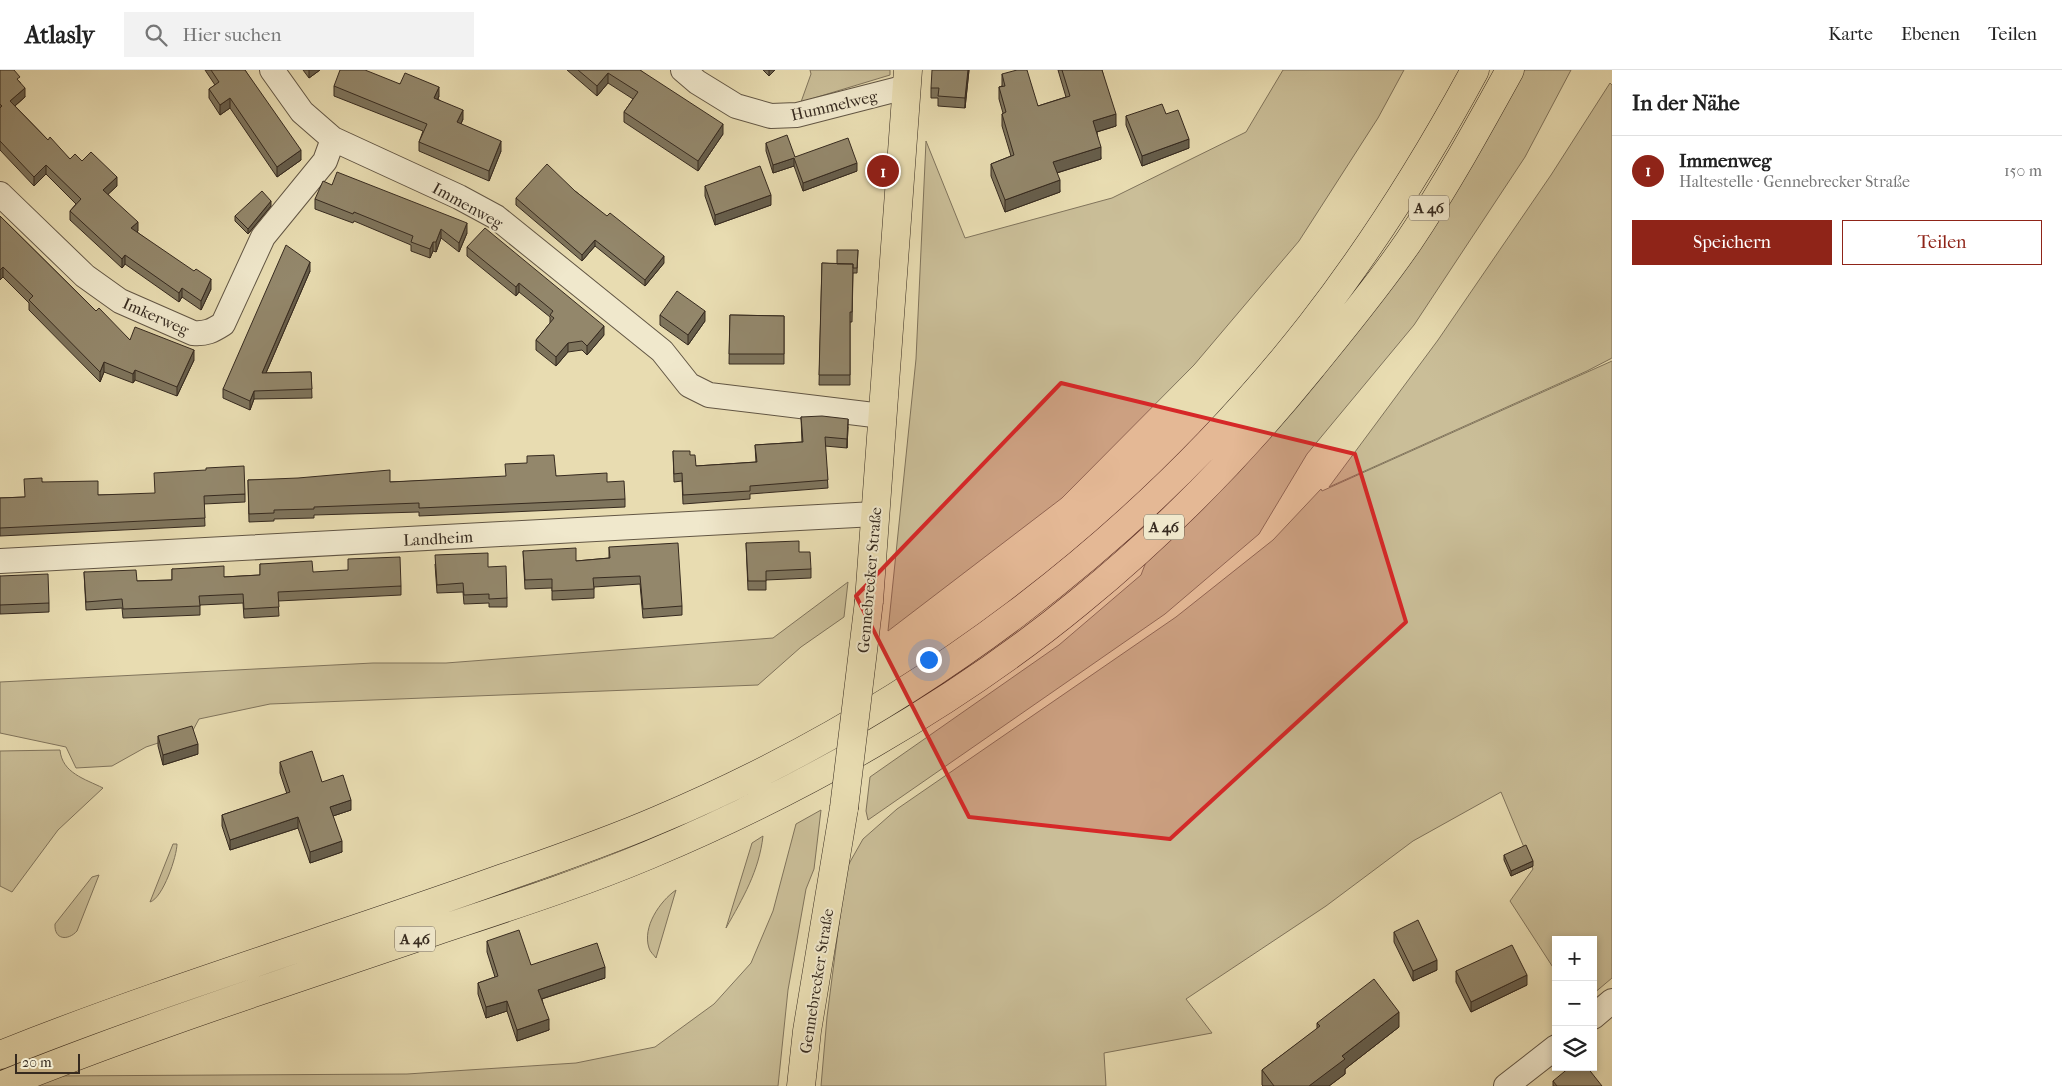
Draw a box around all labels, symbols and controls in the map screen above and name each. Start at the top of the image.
search box [124,12,474,57]
text: Atlasly [25,21,94,49]
icon: search [142,21,170,49]
text: Hier suchen [182,24,281,46]
text: Karte [1828,24,1873,45]
text: Ebenen [1901,24,1960,45]
text: Teilen [1988,24,2037,45]
street label: Hummelweg [789,86,880,125]
text: In der Nähe [1632,91,1740,115]
text: Immenweg [1679,150,1771,172]
pin: 1 [867,152,899,190]
text: 1 [1645,161,1651,180]
text: 150 m [2004,161,2042,180]
text: Haltestelle · Gennebrecker Straße [1679,172,1910,191]
street label: Immenweg [429,178,507,233]
road number: A 46 [1409,196,1449,220]
button: Speichern [1632,220,1832,265]
button: Teilen [1842,220,2042,265]
street label: Imkerweg [120,293,192,340]
street label: Gennebrecker Straße [854,506,885,654]
road number: A 46 [1144,514,1184,540]
street label: Landheim [403,527,474,550]
your location [916,647,942,673]
street label: Gennebrecker Straße [796,907,837,1055]
road number: A 46 [395,926,435,952]
map controls [1552,936,1597,1071]
button: + [1552,936,1597,981]
button: − [1552,981,1597,1026]
button: layers [1552,1026,1597,1071]
scale bar [15,1051,80,1074]
text: 20 m [22,1054,52,1071]

